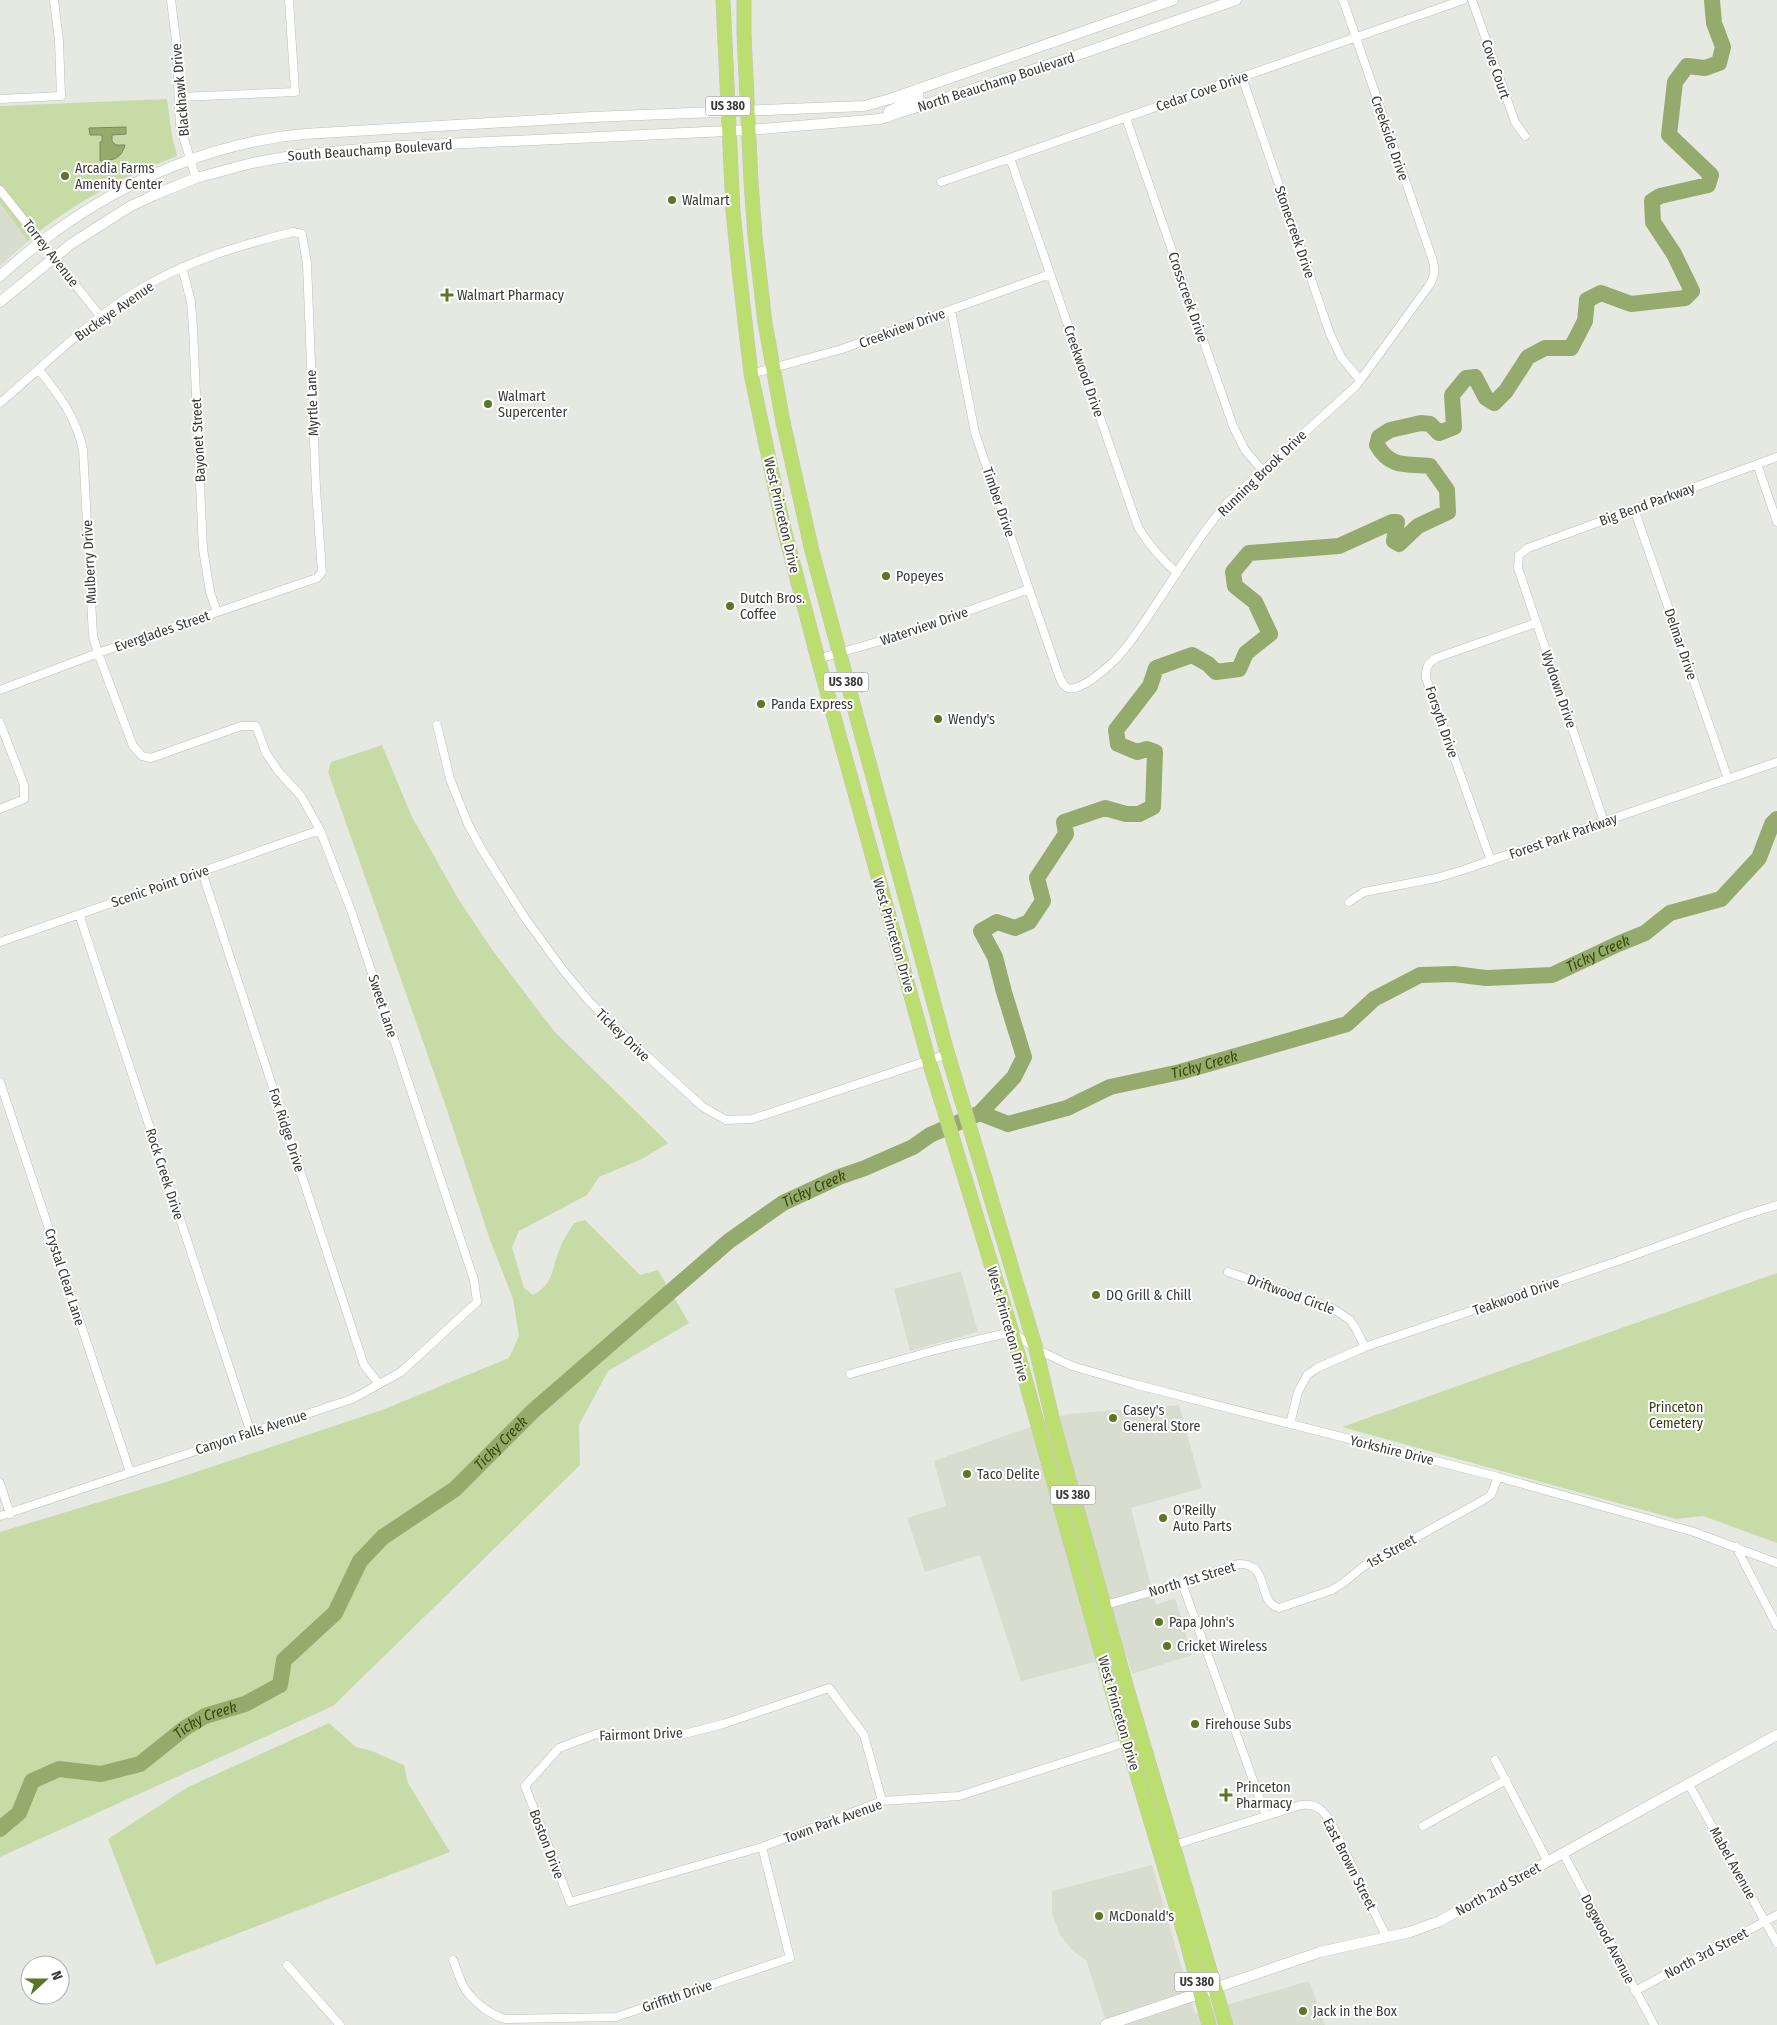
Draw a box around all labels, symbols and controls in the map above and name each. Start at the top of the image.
street label: Cove Court [1477,37,1514,101]
street label: Blackhawk Drive [168,43,193,137]
street label: North Beauchamp Boulevard [915,49,1077,116]
street label: Cedar Cove Drive [1154,68,1251,115]
street label: Creekside Drive [1367,94,1412,183]
road number: US 380 [706,96,750,115]
street label: South Beauchamp Boulevard [287,136,453,165]
place label: Arcadia Farms Amenity Center [75,160,162,193]
marker: Arcadia Farms Amenity Center [59,170,71,182]
street label: Stonecreek Drive [1271,184,1318,281]
place label: Walmart [682,192,730,209]
marker: Walmart [666,194,678,206]
street label: Torrey Avenue [19,216,82,290]
street label: Crosscreek Drive [1164,250,1211,345]
street label: Buckeye Avenue [71,278,157,345]
place label: Walmart Pharmacy [457,287,565,304]
marker: Walmart Pharmacy [441,289,453,301]
street label: Creekview Drive [857,305,948,352]
street label: Creekwood Drive [1060,323,1107,419]
street label: Myrtle Lane [303,369,322,437]
place label: Walmart Supercenter [498,388,567,421]
street label: Bayonet Street [188,397,209,483]
marker: Walmart Supercenter [482,398,494,410]
street label: Running Brook Drive [1214,427,1310,520]
street label: West Princeton Drive [760,455,803,575]
street label: Timber Drive [979,465,1018,539]
street label: Big Bend Parkway [1597,479,1698,530]
street label: Mulberry Drive [79,519,100,605]
place label: Popeyes [896,568,944,585]
marker: Popeyes [880,570,892,582]
place label: Dutch Bros. Coffee [740,590,805,623]
marker: Dutch Bros. Coffee [724,600,736,612]
street label: Waterview Drive [878,603,970,649]
street label: Delmar Drive [1660,606,1701,682]
street label: Everglades Street [112,607,212,656]
street label: Wydown Drive [1537,648,1580,730]
road number: US 380 [824,672,868,692]
street label: Forsyth Drive [1421,684,1462,760]
place label: Panda Express [771,696,853,713]
marker: Panda Express [755,698,767,710]
place label: Wendy's [948,711,995,728]
marker: Wendy's [932,713,944,725]
street label: Forest Park Parkway [1507,810,1620,863]
street label: Scenic Point Drive [109,862,211,911]
street label: West Princeton Drive [869,876,918,995]
water label: Ticky Creek [1563,931,1633,976]
street label: Sweet Lane [364,973,401,1040]
street label: Tickey Drive [592,1005,653,1065]
water label: Ticky Creek [1169,1047,1240,1083]
street label: Fox Ridge Drive [265,1086,308,1174]
street label: Rock Creek Drive [142,1126,187,1222]
water label: Ticky Creek [779,1166,849,1211]
street label: Crystal Clear Lane [41,1226,88,1328]
street label: West Princeton Drive [983,1265,1032,1384]
street label: Driftwood Circle [1245,1271,1337,1318]
street label: Teakwood Drive [1471,1274,1562,1319]
place label: DQ Grill & Chill [1106,1287,1192,1304]
marker: DQ Grill & Chill [1090,1289,1102,1301]
park label: Princeton Cemetery [1649,1399,1704,1432]
place label: Casey's General Store [1123,1402,1201,1435]
street label: Canyon Falls Avenue [193,1406,309,1458]
water label: Ticky Creek [470,1412,532,1474]
marker: Casey's General Store [1107,1412,1119,1424]
street label: Yorkshire Drive [1348,1432,1436,1469]
place label: Taco Delite [977,1466,1040,1483]
marker: Taco Delite [961,1468,973,1480]
road number: US 380 [1050,1486,1096,1504]
place label: O'Reilly Auto Parts [1173,1502,1232,1535]
marker: O'Reilly Auto Parts [1157,1512,1169,1524]
street label: 1st Street [1364,1531,1419,1572]
street label: North 1st Street [1147,1558,1238,1601]
place label: Papa John's [1169,1614,1234,1631]
marker: Papa John's [1153,1616,1165,1628]
place label: Cricket Wireless [1177,1638,1267,1655]
marker: Cricket Wireless [1161,1640,1173,1652]
street label: West Princeton Drive [1094,1654,1143,1773]
water label: Ticky Creek [170,1698,240,1743]
place label: Firehouse Subs [1205,1716,1292,1733]
marker: Firehouse Subs [1189,1718,1201,1730]
street label: Fairmont Drive [599,1725,683,1744]
place label: Princeton Pharmacy [1236,1779,1293,1812]
marker: Princeton Pharmacy [1220,1789,1232,1801]
street label: Town Park Avenue [782,1796,885,1847]
street label: Boston Drive [526,1807,568,1881]
street label: East Brown Street [1319,1815,1380,1913]
street label: Mabel Avenue [1706,1824,1759,1903]
street label: North 2nd Street [1453,1859,1544,1920]
street label: Dogwood Avenue [1577,1892,1638,1987]
place label: McDonald's [1109,1908,1174,1925]
marker: McDonald's [1093,1910,1105,1922]
street label: North 3rd Street [1662,1924,1751,1983]
north arrow [20,1955,70,2005]
text: N [47,1969,66,1982]
road number: US 380 [1174,1972,1220,1991]
street label: Griffith Drive [640,1977,714,2016]
place label: Jack in the Box [1313,2003,1398,2020]
marker: Jack in the Box [1297,2005,1309,2017]

